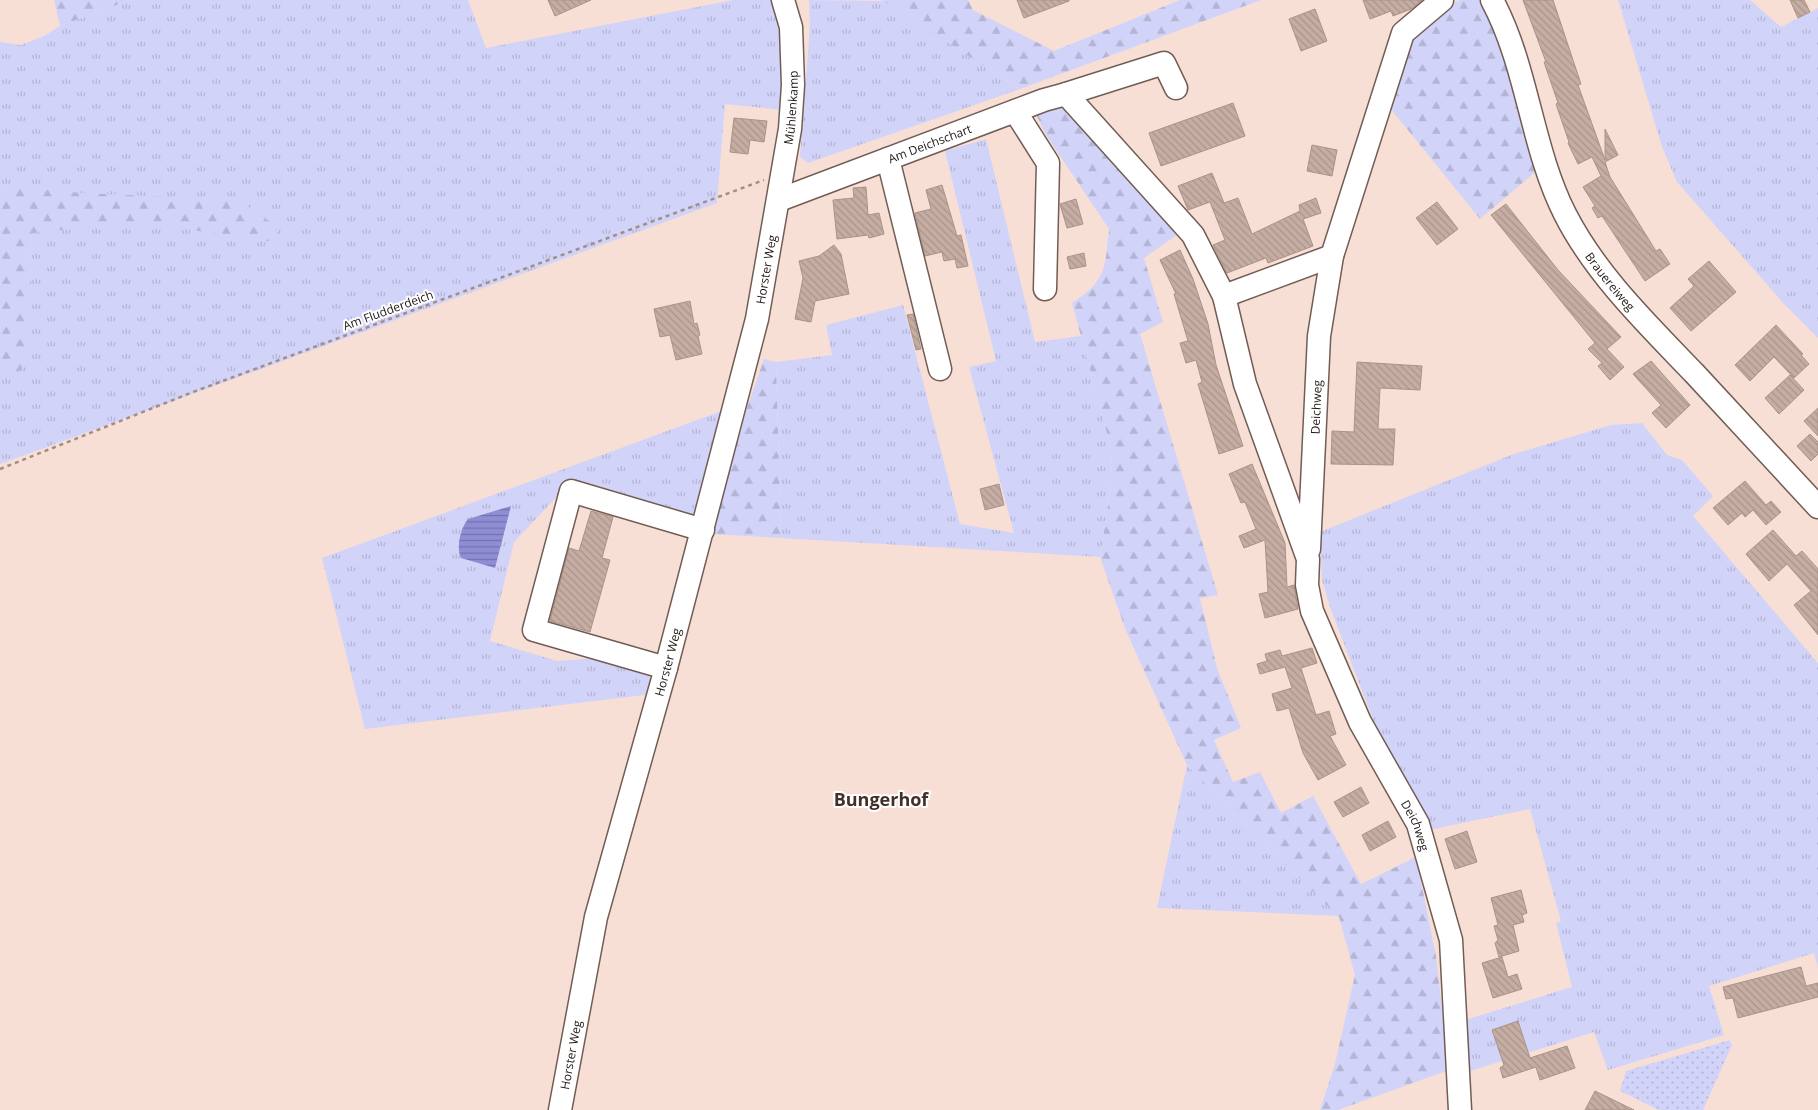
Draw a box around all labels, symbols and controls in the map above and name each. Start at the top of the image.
street label: Mühlenkamp [779,70,802,146]
street label: Am Deichschart [885,120,974,167]
street label: Horster Weg [751,233,780,305]
street label: Brauereiweg [1582,249,1640,315]
street label: Am Fludderdeich [340,286,436,334]
street label: Deichweg [1306,379,1325,435]
street label: Horster Weg [650,626,685,698]
district label: Bungerhof [834,787,929,811]
street label: Deichweg [1397,797,1434,853]
street label: Horster Weg [555,1018,585,1091]

